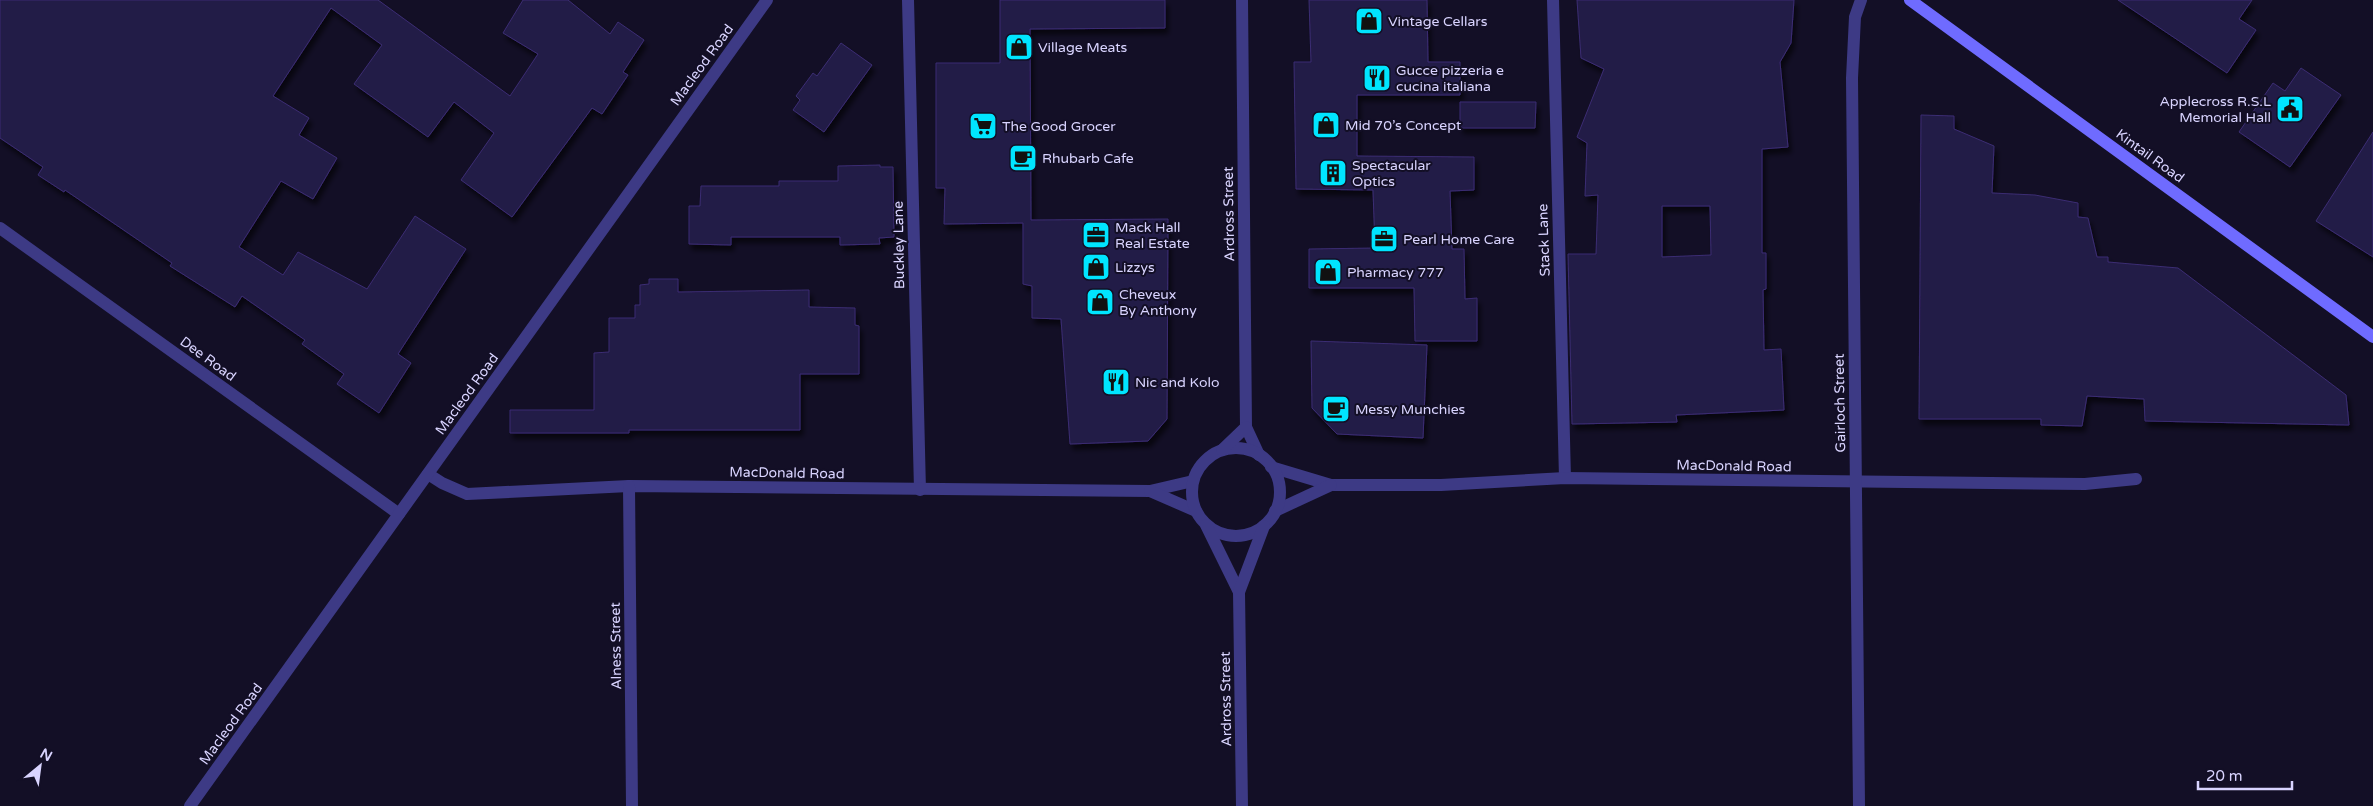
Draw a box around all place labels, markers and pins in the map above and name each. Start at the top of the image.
shop icon: Vintage Cellars [1354,6,1384,36]
place label: Vintage Cellars [1388,13,1488,30]
shop icon: Village Meats [1004,32,1034,62]
place label: Village Meats [1038,39,1128,56]
place label: Gucce pizzeria e cucina italiana [1396,62,1504,95]
restaurant icon: Gucce pizzeria e cucina italiana [1362,63,1392,93]
place label: Applecross R.S.L Memorial Hall [2159,93,2271,126]
public building icon: Applecross R.S.L Memorial Hall [2275,94,2305,124]
shop icon: Mid 70’s Concept [1311,110,1341,140]
supermarket icon: The Good Grocer [968,111,998,141]
place label: Mid 70’s Concept [1345,117,1462,134]
place label: The Good Grocer [1002,118,1116,135]
cafe icon: Rhubarb Cafe [1008,143,1038,173]
place label: Rhubarb Cafe [1042,150,1134,167]
place label: Spectacular Optics [1352,157,1431,190]
building icon: Spectacular Optics [1318,158,1348,188]
place label: Mack Hall Real Estate [1115,219,1190,252]
office icon: Mack Hall Real Estate [1081,220,1111,250]
office icon: Pearl Home Care [1369,224,1399,254]
place label: Pearl Home Care [1403,231,1515,248]
shop icon: Lizzys [1081,252,1111,282]
shop icon: Pharmacy 777 [1313,257,1343,287]
place label: Lizzys [1115,259,1155,276]
place label: Pharmacy 777 [1347,264,1444,281]
place label: Cheveux By Anthony [1119,286,1197,319]
shop icon: Cheveux By Anthony [1085,287,1115,317]
restaurant icon: Nic and Kolo [1101,367,1131,397]
place label: Nic and Kolo [1135,374,1219,391]
cafe icon: Messy Munchies [1321,394,1351,424]
place label: Messy Munchies [1355,401,1466,418]

